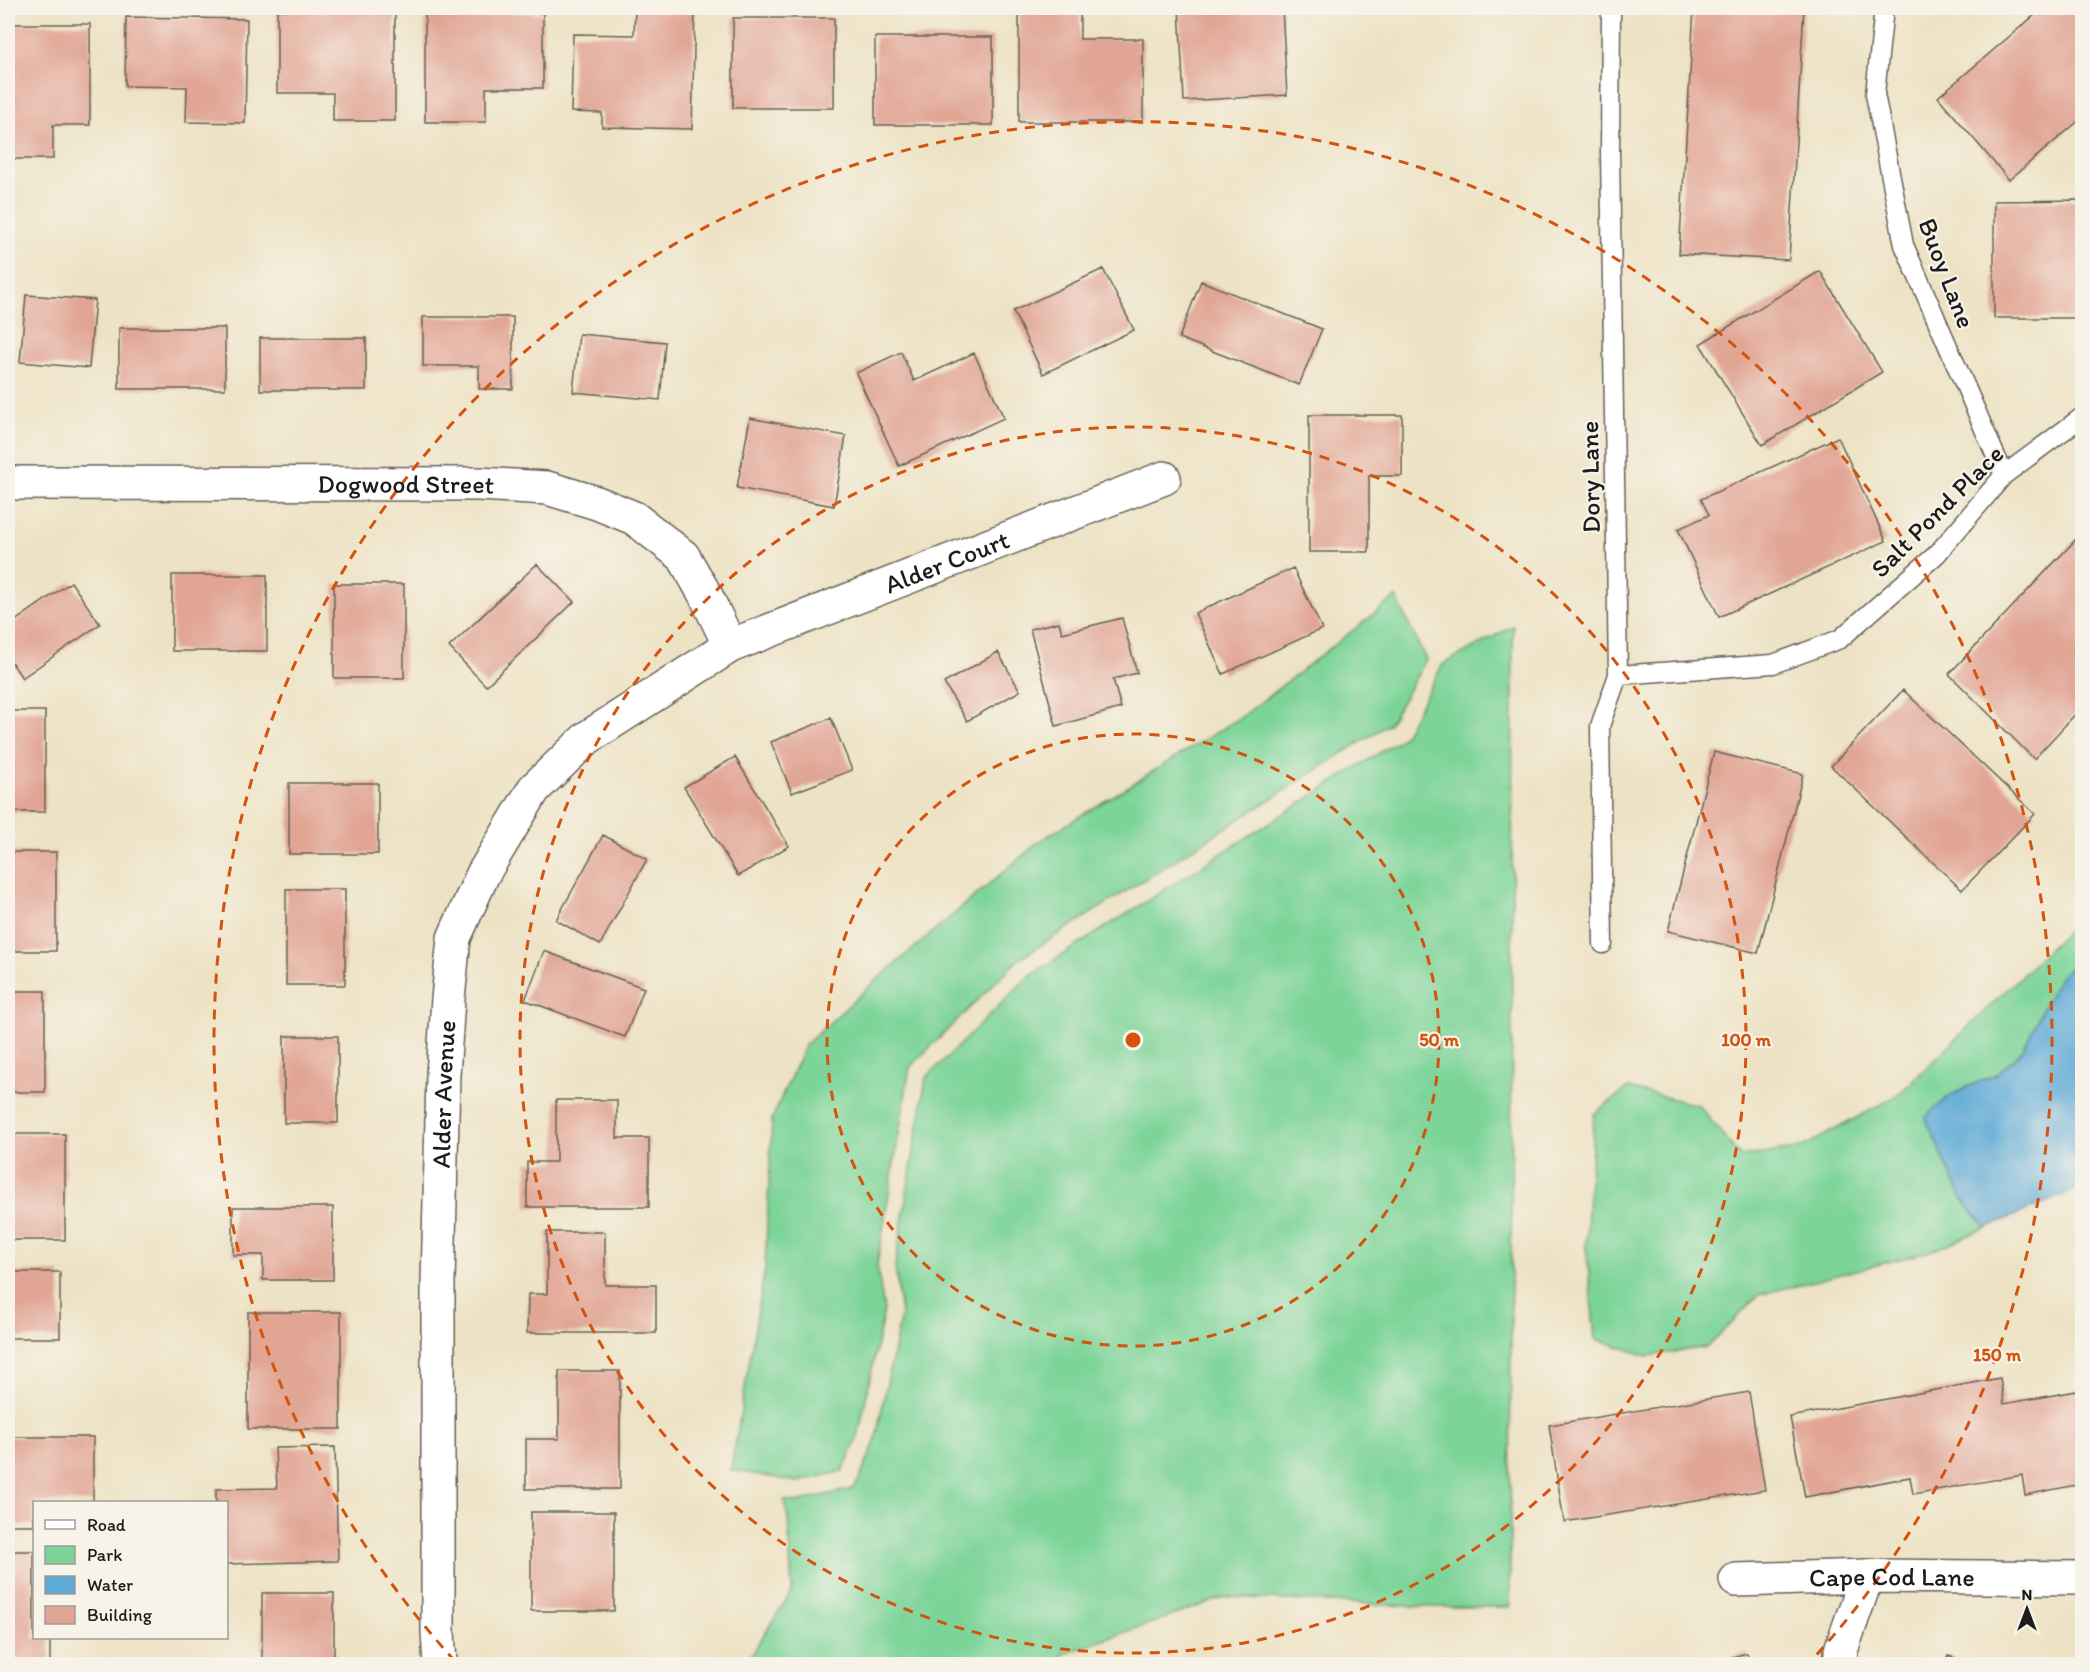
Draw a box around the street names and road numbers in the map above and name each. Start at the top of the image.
street label: Buoy Lane [1911,213,1983,333]
street label: Dory Lane [1573,421,1607,533]
street label: Salt Pond Place [1864,438,2010,584]
street label: Dogwood Street [318,468,496,501]
street label: Alder Court [880,523,1014,601]
street label: Alder Avenue [425,1019,463,1169]
street label: Cape Cod Lane [1809,1560,1975,1594]

